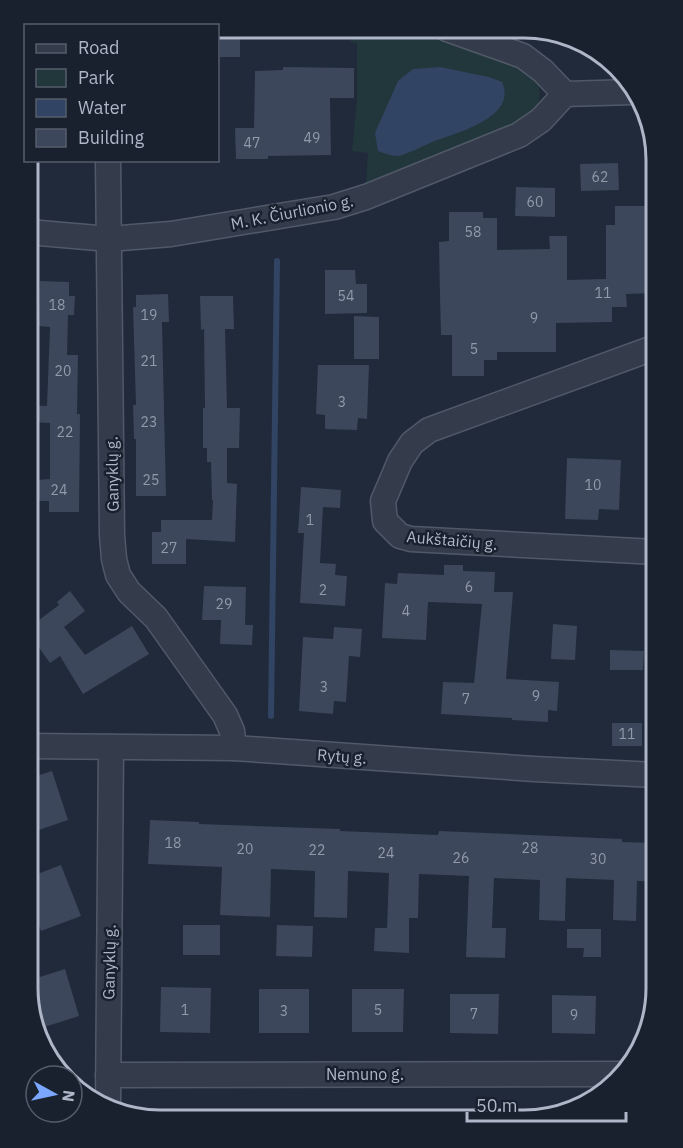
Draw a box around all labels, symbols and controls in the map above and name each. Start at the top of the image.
legend [24,24,219,162]
text: Road [78,36,119,59]
text: Park [78,66,115,89]
text: Water [78,96,127,119]
text: Building [78,126,145,149]
house number: 49 [304,129,320,147]
house number: 47 [244,134,260,152]
house number: 62 [592,168,608,186]
street label: M. K. Čiurlionio g. [229,189,355,234]
house number: 60 [527,193,543,211]
house number: 58 [465,223,481,241]
house number: 11 [595,284,611,302]
house number: 54 [338,287,354,305]
house number: 18 [49,296,65,314]
house number: 19 [141,306,157,324]
house number: 9 [530,309,538,327]
house number: 5 [470,340,478,358]
house number: 21 [141,352,157,370]
house number: 20 [55,362,71,380]
house number: 3 [338,393,346,411]
house number: 23 [141,413,157,431]
house number: 22 [57,423,73,441]
street label: Ganyklų g. [101,436,123,512]
house number: 25 [143,471,159,489]
house number: 10 [585,476,601,494]
house number: 24 [51,481,67,499]
house number: 1 [306,511,314,529]
street label: Aukštaičių g. [406,526,498,554]
house number: 27 [161,539,177,557]
house number: 6 [465,578,473,596]
house number: 2 [319,581,327,599]
house number: 29 [216,595,232,613]
house number: 4 [402,602,410,620]
house number: 3 [320,678,328,696]
house number: 9 [532,687,540,705]
house number: 7 [462,690,470,708]
house number: 11 [619,725,635,743]
street label: Rytų g. [317,744,367,768]
house number: 18 [165,834,181,852]
house number: 28 [522,839,538,857]
house number: 20 [237,840,253,858]
house number: 22 [309,841,325,859]
house number: 24 [378,844,394,862]
house number: 26 [453,849,469,867]
house number: 30 [590,850,606,868]
street label: Ganyklų g. [98,924,120,1000]
house number: 1 [181,1001,189,1019]
house number: 5 [374,1001,382,1019]
house number: 3 [280,1002,288,1020]
house number: 7 [470,1005,478,1023]
house number: 9 [570,1006,578,1024]
north arrow [24,1064,84,1124]
street label: Nemuno g. [326,1064,404,1084]
scale bar [467,1085,626,1123]
text: N [58,1089,80,1103]
text: 50 m [476,1094,518,1117]

